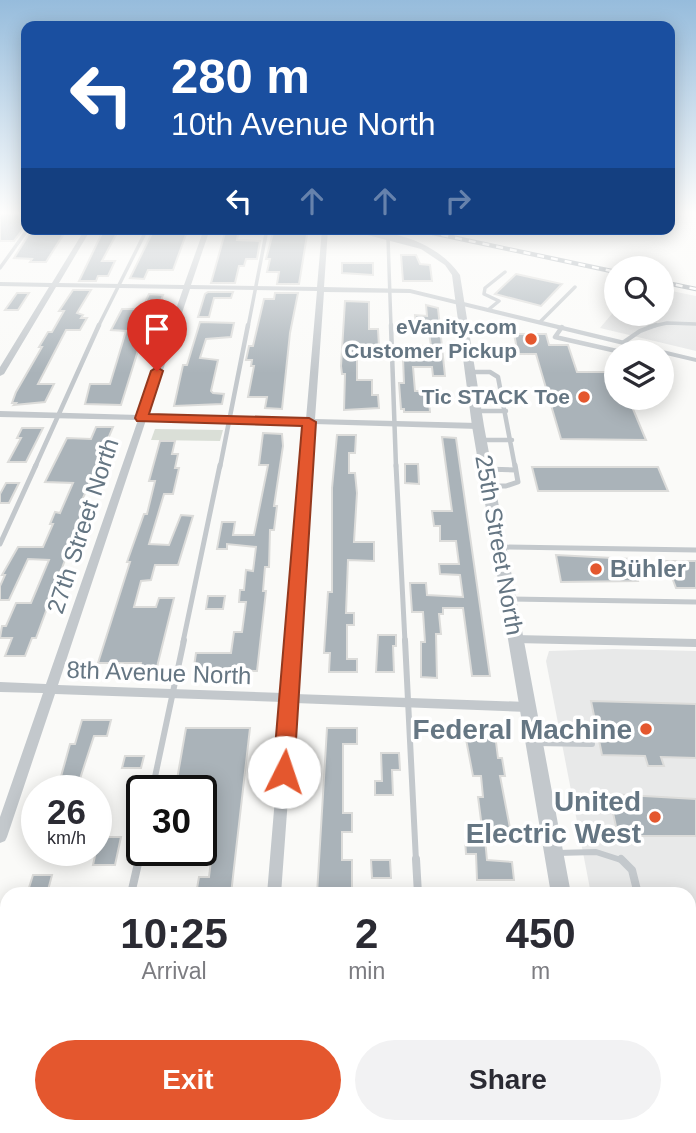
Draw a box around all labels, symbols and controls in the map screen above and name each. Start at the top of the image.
icon: left [56,49,147,140]
text: 280 m [171,49,310,103]
text: 10th Avenue North [171,106,436,142]
icon: left [220,182,258,220]
icon: ahead [293,182,331,220]
icon: ahead [366,182,404,220]
icon: right [439,182,477,220]
map controls [604,256,674,410]
button: search [604,256,674,326]
pin [127,299,187,371]
icon: arrive [138,310,176,348]
place label: eVanity.com Customer Pickup [344,315,517,362]
marker: eVanity.com Customer Pickup [523,331,539,347]
button: layers [604,340,674,410]
place label: Tic STACK Toe [422,385,570,408]
marker: Tic STACK Toe [576,389,592,405]
street label: 27th Street North [41,435,124,617]
street label: 25th Street North [470,453,529,637]
place label: Bühler [610,555,686,582]
marker: Bühler [588,561,604,577]
street label: 8th Avenue North [66,656,252,689]
place label: Federal Machine [413,714,632,745]
marker: Federal Machine [638,721,654,737]
position arrow [247,735,321,809]
speed limit sign: 30 [126,775,217,866]
place label: United Electric West [466,786,641,849]
text: 26 [47,792,86,831]
marker: United Electric West [647,809,663,825]
text: km/h [47,828,86,848]
text: 10:25 [120,910,228,957]
text: 2 [355,910,378,957]
text: 450 [506,910,576,957]
text: Arrival [141,958,207,984]
text: min [348,958,385,984]
text: m [531,958,550,984]
button: Exit [35,1040,341,1120]
button: Share [355,1040,661,1120]

